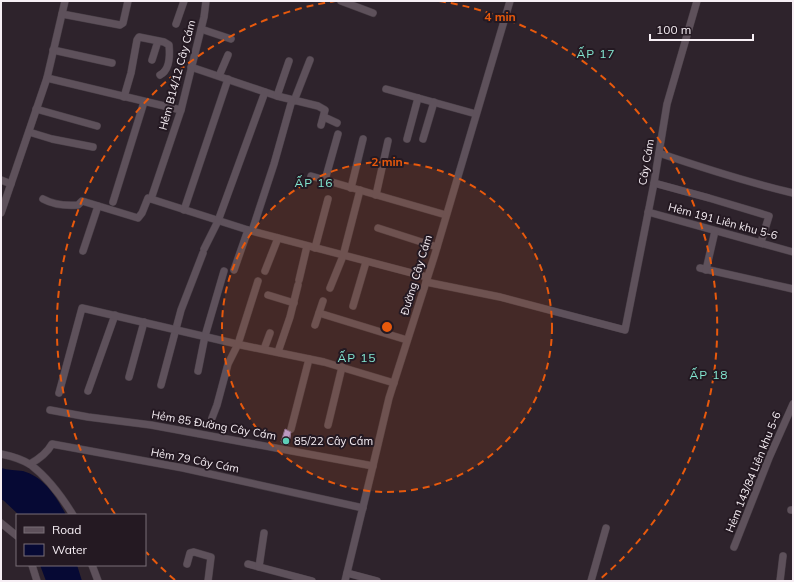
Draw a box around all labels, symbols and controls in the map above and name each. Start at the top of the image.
text: 4 min [484,9,516,24]
scale bar [650,16,753,42]
street label: Hẻm B14/12 Cây Cám [156,18,198,132]
text: 100 m [656,22,691,37]
district label: ẤP 17 [576,46,616,61]
street label: Cây Cám [635,138,657,186]
text: 2 min [371,154,403,169]
district label: ẤP 16 [294,175,334,190]
street label: Hẻm 191 Liên khu 5-6 [667,200,780,242]
street label: Đường Cây Cám [397,233,435,317]
centre of rings [380,320,394,334]
district label: ẤP 15 [337,350,377,365]
district label: ẤP 18 [689,367,729,382]
street label: Hẻm 85 Đường Cây Cám [151,407,277,443]
street label: Hẻm 143/84 Liên khu 5-6 [722,409,784,534]
place label: 85/22 Cây Cám [294,434,373,448]
marker: 85/22 Cây Cám [281,436,291,446]
street label: Hẻm 79 Cây Cám [150,445,240,475]
legend [16,514,146,566]
text: Road [52,522,81,537]
text: Water [52,542,88,557]

